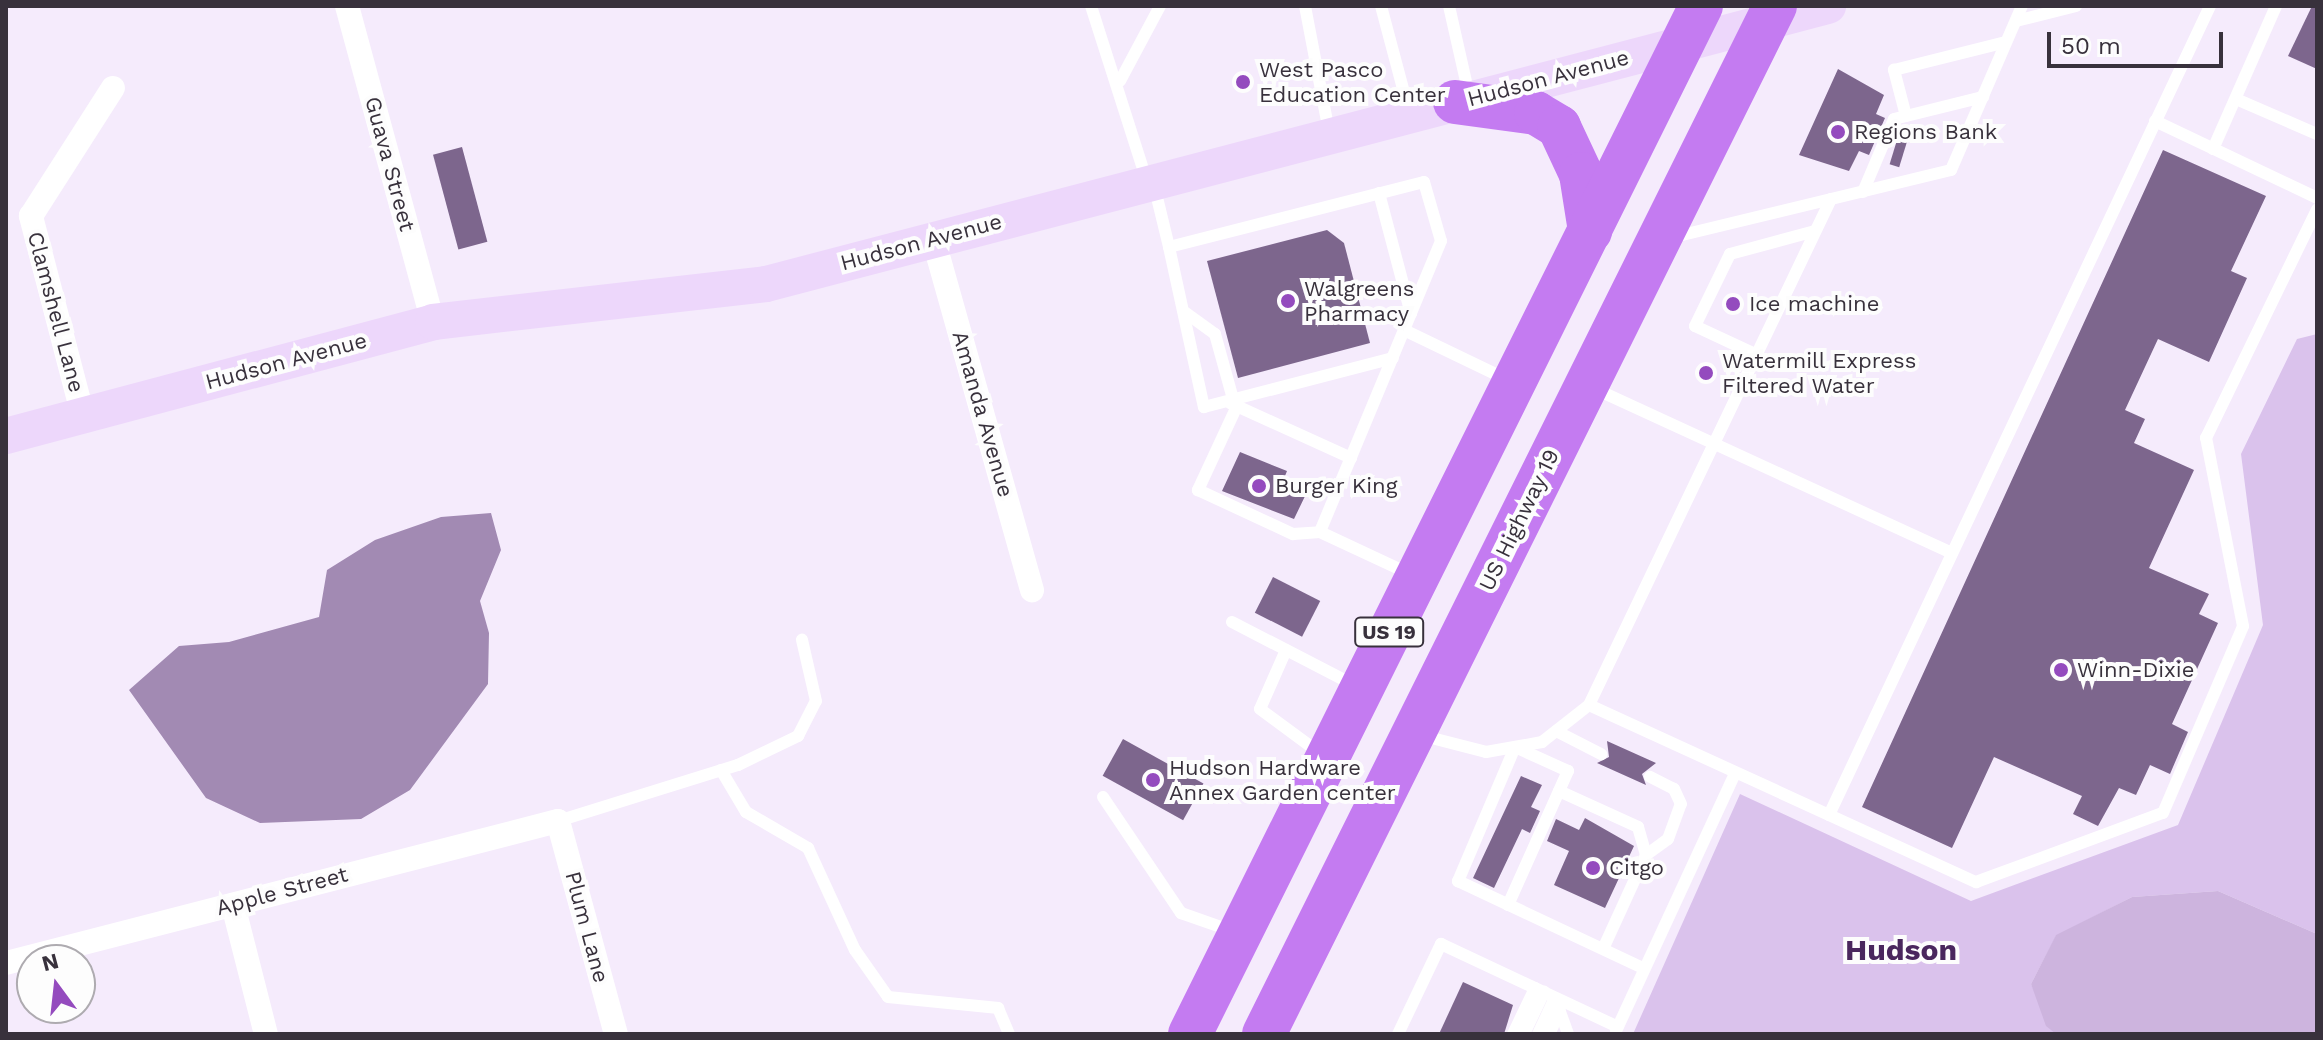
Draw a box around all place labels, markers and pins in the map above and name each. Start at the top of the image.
place label: West Pasco Education Center [1259,56,1446,108]
marker: West Pasco Education Center [1234,73,1252,91]
place label: Regions Bank [1854,119,1997,145]
marker: Regions Bank [1829,123,1847,141]
place label: Walgreens Pharmacy [1304,275,1414,326]
place label: Ice machine [1749,291,1879,317]
marker: Walgreens Pharmacy [1279,292,1297,310]
marker: Ice machine [1724,295,1742,313]
place label: Watermill Express Filtered Water [1722,347,1917,398]
marker: Watermill Express Filtered Water [1697,364,1715,382]
place label: Burger King [1275,473,1398,499]
marker: Burger King [1250,477,1268,495]
place label: Winn-Dixie [2077,657,2194,683]
marker: Winn-Dixie [2052,661,2070,679]
place label: Hudson Hardware Annex Garden center [1169,754,1396,806]
marker: Hudson Hardware Annex Garden center [1144,771,1162,789]
place label: Citgo [1609,855,1664,881]
marker: Citgo [1584,859,1602,877]

